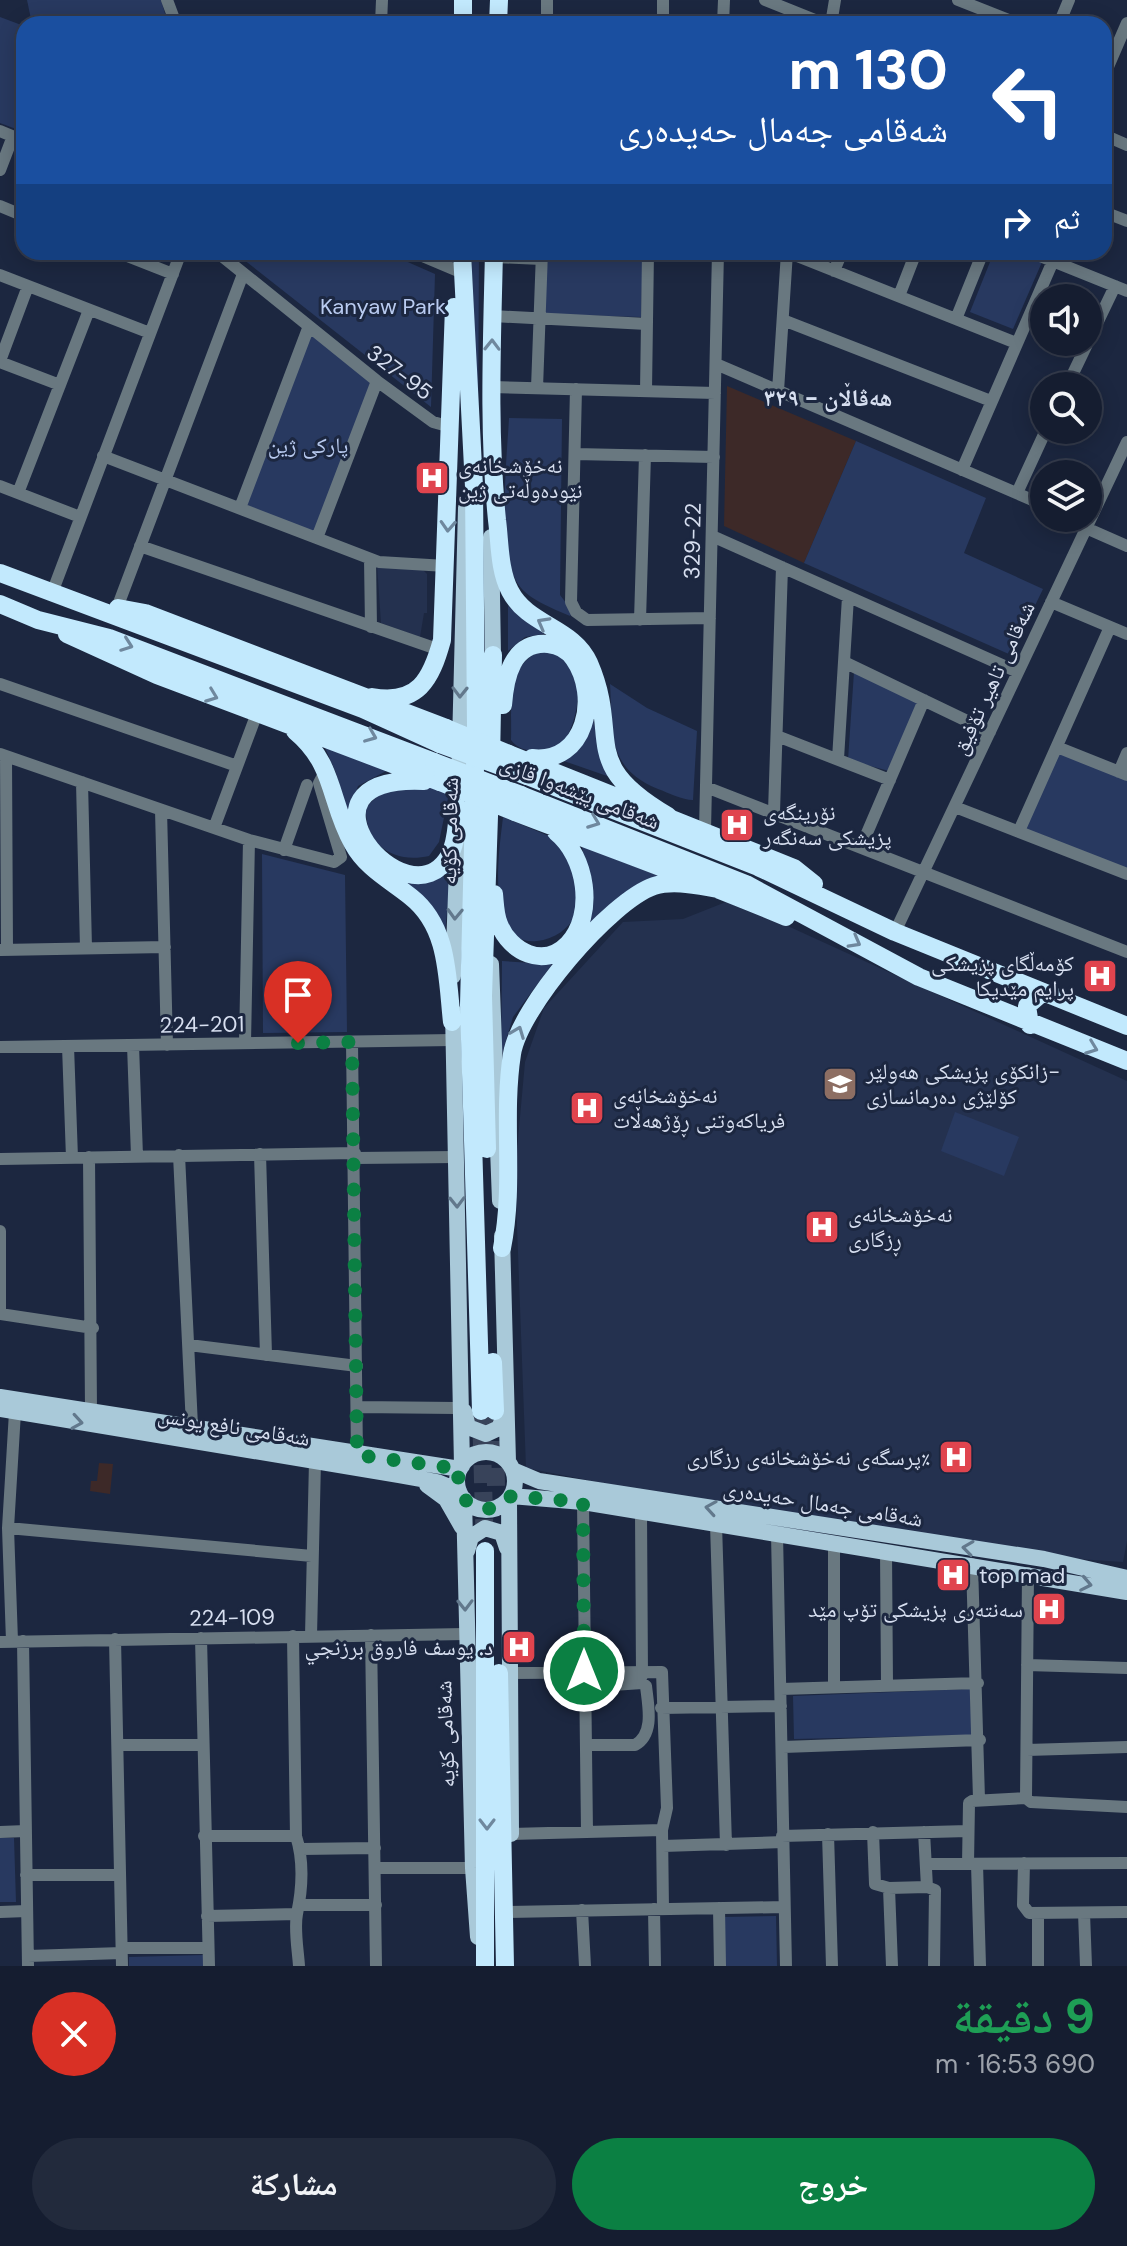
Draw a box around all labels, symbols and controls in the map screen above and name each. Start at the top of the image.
text: 130 m [789,33,948,106]
icon: left [976,48,1080,152]
text: شەقامی جەمال حەیدەری [618,106,948,153]
text: ثم [1054,199,1080,238]
icon: right [994,200,1038,244]
map controls [1030,284,1102,532]
button: sound [1030,284,1102,356]
park label: Kanyaw Park [320,292,446,321]
street label: 327-95 [361,338,439,407]
one-way arrow [484,338,501,351]
button: search [1030,372,1102,444]
district label: هەڤاڵان - ٣٢٩ [764,382,892,413]
park label: پارکی ژین [268,431,348,460]
place label: نەخۆشخانەی نێودەوڵەتی ژین [458,451,583,505]
hospital icon: نەخۆشخانەی نێودەوڵەتی ژین [413,459,451,497]
button: layers [1030,460,1102,532]
street label: 329-22 [677,502,708,580]
one-way arrow [440,520,457,533]
street label: شەقامی تاهیر تۆفیق [945,597,1042,760]
one-way arrow [537,617,551,632]
one-way arrow [120,635,134,651]
one-way arrow [204,686,218,703]
one-way arrow [452,686,469,699]
one-way arrow [363,727,377,743]
street label: شەقامی پێشەوا قازی [496,749,664,836]
street label: شەقامی کۆیە [434,777,465,885]
place label: نۆرینگەی پزیشکی سەنگەر [762,798,892,852]
hospital icon: نۆرینگەی پزیشکی سەنگەر [718,806,756,844]
one-way arrow [586,812,600,829]
one-way arrow [446,908,463,921]
one-way arrow [846,932,861,948]
place label: کۆمەڵگای پزیشکی پرایم مێدیکا [931,949,1074,1003]
hospital icon: کۆمەڵگای پزیشکی پرایم مێدیکا [1081,957,1119,995]
pin [264,961,332,1043]
icon: arrive [276,973,320,1017]
street label: 224-201 [159,1009,245,1040]
one-way arrow [508,1026,525,1040]
one-way arrow [1084,1038,1098,1055]
place label: زانکۆی پزیشکی هەولێر- کۆلێژی دەرمانسازی [865,1057,1060,1111]
school or university icon: زانکۆی پزیشکی هەولێر- کۆلێژی دەرمانسازی [821,1065,859,1103]
place label: نەخۆشخانەی فریاکەوتنی ڕۆژهەڵات [613,1081,785,1138]
hospital icon: نەخۆشخانەی فریاکەوتنی ڕۆژهەڵات [568,1089,606,1127]
one-way arrow [448,1196,466,1209]
place label: نەخۆشخانەی ڕزگاری [848,1200,953,1257]
hospital icon: نەخۆشخانەی ڕزگاری [803,1208,841,1246]
street label: شەقامی نافع یونس [156,1400,312,1453]
one-way arrow [70,1413,84,1430]
hospital icon: پرسگەی نەخۆشخانەی رزگاری٪ [937,1438,975,1476]
place label: پرسگەی نەخۆشخانەی رزگاری٪ [687,1443,930,1472]
street label: شەقامی جەمال حەیدەری [721,1473,925,1534]
one-way arrow [704,1501,718,1518]
one-way arrow [961,1540,975,1557]
hospital icon: top mad [934,1556,972,1594]
place label: top mad [979,1561,1065,1590]
one-way arrow [1079,1575,1092,1592]
hospital icon: سەنتەری پزیشکی تۆپ مێد [1030,1590,1068,1628]
place label: سەنتەری پزیشکی تۆپ مێد [808,1595,1023,1624]
one-way arrow [456,1599,474,1612]
street label: 224-109 [189,1602,275,1633]
hospital icon: د. يوسف فاروق برزنجي [500,1628,538,1666]
position arrow [542,1629,626,1713]
place label: د. يوسف فاروق برزنجي [305,1633,493,1665]
street label: شەقامی کۆیە [429,1680,462,1788]
one-way arrow [478,1818,496,1831]
text: 9 دقيقة [953,1985,1095,2048]
button: close [32,1992,116,2076]
text: 690 m · 16:53 [935,2047,1095,2081]
button: مشاركة [32,2138,556,2230]
button: خروج [572,2138,1095,2230]

